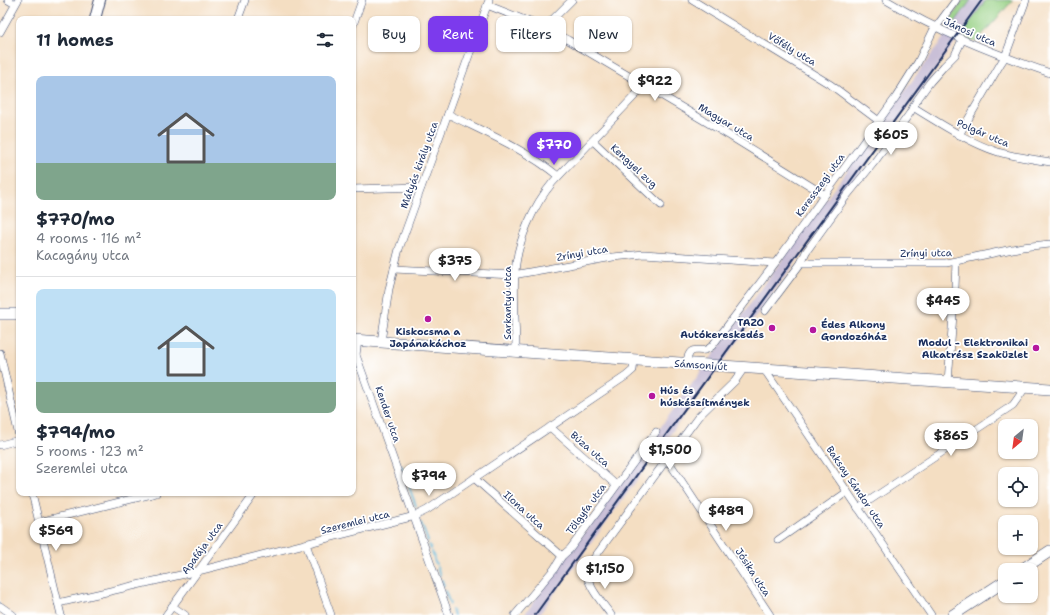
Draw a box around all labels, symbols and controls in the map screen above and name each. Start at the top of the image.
street label: Jánosi utca [942,15,999,50]
chip: Buy [368,16,420,52]
chip: Rent [428,16,488,52]
chip: Filters [496,16,566,52]
chip: New [574,16,632,52]
text: 11 homes [36,29,114,51]
icon: filters [314,29,336,51]
street label: Vőfély utca [765,29,819,69]
pin: $922 [631,68,679,102]
text: $922 [637,72,673,89]
street label: Magyar utca [696,100,757,144]
icon: home [150,102,222,174]
street label: Polgár utca [955,116,1012,150]
street label: Mátyás király utca [397,119,441,210]
pin: $605 [867,122,915,156]
text: $605 [873,126,909,143]
pin: $770 [530,132,578,166]
text: $770 [536,136,572,153]
street label: Kengyel zug [608,141,660,191]
street label: Keresszegi utca [793,150,848,219]
text: $770/mo [36,208,115,230]
text: 4 rooms · 116 m² [36,230,142,247]
street label: Zrínyi utca [555,242,609,264]
street label: Zrínyi utca [900,246,953,260]
text: Kacagány utca [36,247,129,264]
pin: $375 [431,248,479,282]
text: $375 [438,252,472,269]
street label: Sarkantyú utca [501,265,514,340]
pin: $445 [919,288,967,322]
text: $445 [926,292,960,309]
marker: Kiskocsma a Japánakáchoz [423,314,433,324]
icon: home [150,315,222,387]
place label: TAZO Autókereskedés [680,316,764,341]
place label: Édes Alkony Gondozóház [821,318,887,343]
marker: TAZO Autókereskedés [767,323,777,333]
place label: Kiskocsma a Japánakáchoz [389,325,467,350]
marker: Édes Alkony Gondozóház [808,325,818,335]
place label: Modul - Elektronikai Alkatrész Szaküzlet [918,336,1028,361]
marker: Modul - Elektronikai Alkatrész Szaküzlet [1031,343,1041,353]
street label: Sámsoni út [674,357,728,373]
street label: Kender utca [372,384,404,444]
place label: Hús és húskészítmények [660,384,750,409]
marker: Hús és húskészítmények [647,391,657,401]
north arrow [998,419,1038,459]
map controls [998,419,1038,603]
text: $794/mo [36,421,115,443]
pin: $865 [927,423,975,457]
text: $865 [933,427,969,444]
street label: Búza utca [568,428,613,470]
pin: $1,500 [637,437,703,471]
text: $1,500 [648,441,692,458]
text: 5 rooms · 123 m² [36,443,144,460]
street label: Baksay Sándor utca [824,443,889,531]
text: Szeremlei utca [36,460,128,477]
pin: $794 [405,463,453,497]
text: $794 [411,467,447,484]
button: locate [998,467,1038,507]
street label: Tölgyfa utca [563,480,609,537]
street label: Ilona utca [501,488,548,532]
pin: $489 [702,498,750,532]
text: $489 [708,502,744,519]
street label: Szeremlei utca [319,507,391,537]
button: + [998,515,1038,555]
pin: $569 [32,518,80,552]
street label: Apafája utca [179,519,226,577]
text: $569 [39,522,73,539]
street label: Jósika utca [733,545,774,599]
pin: $1,150 [572,556,638,590]
text: $1,150 [585,560,625,577]
button: − [998,563,1038,603]

